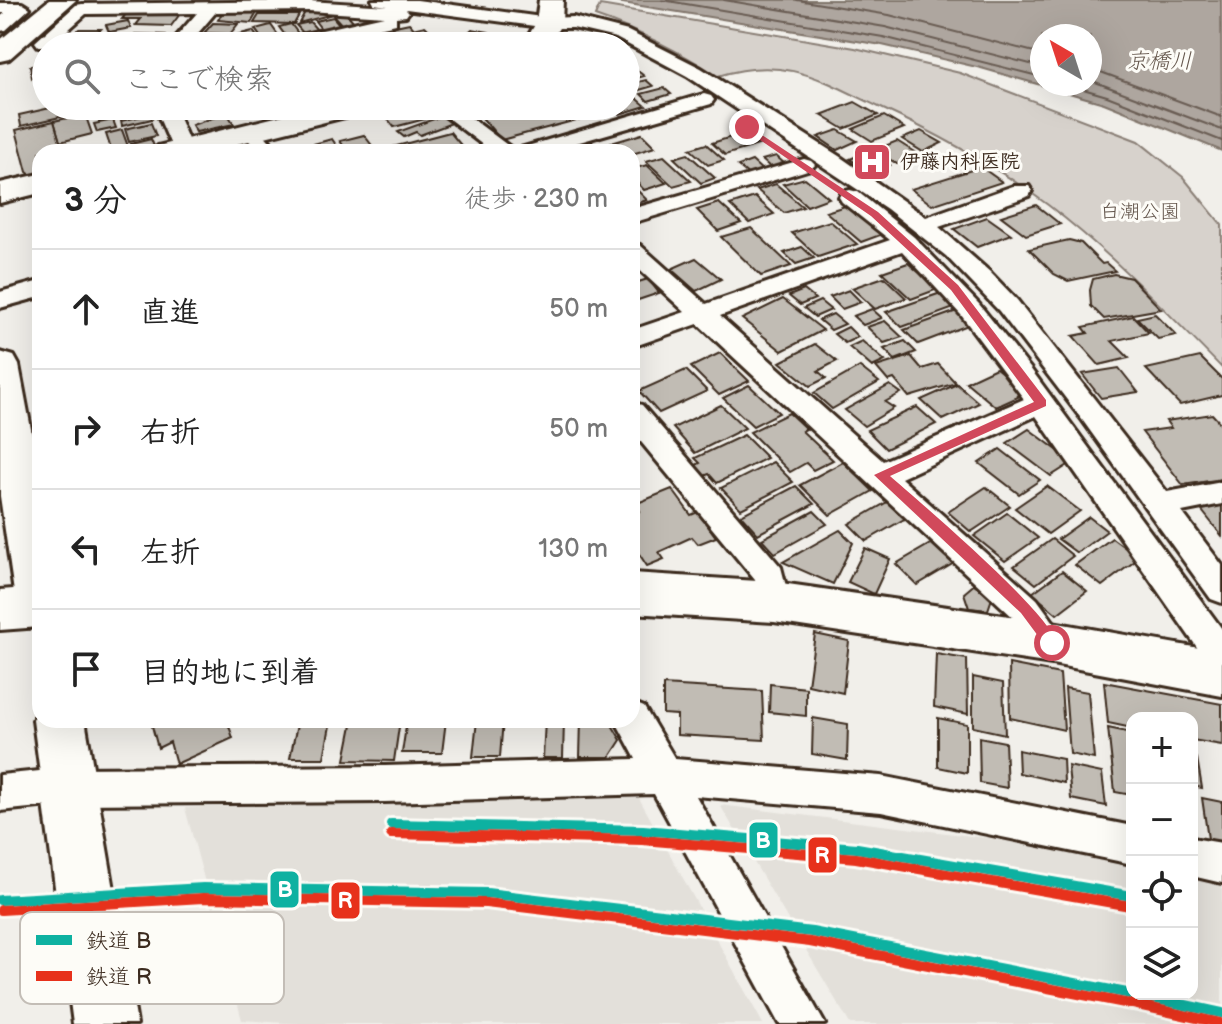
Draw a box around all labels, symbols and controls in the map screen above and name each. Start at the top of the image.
north arrow [1030,24,1102,96]
search box [32,32,640,120]
water label: 京橋川 [1126,48,1192,75]
icon: search [60,54,104,98]
text: ここで検索 [124,62,274,98]
route end [729,109,765,145]
hospital icon: 伊藤内科医院 [851,141,893,183]
place label: 伊藤内科医院 [900,150,1020,174]
text: 3 分 [64,180,127,221]
text: 徒歩 · 230 m [464,184,608,215]
park label: 白潮公園 [1100,200,1180,224]
icon: ahead [64,287,108,331]
text: 50 m [549,294,608,325]
text: 直進 [140,295,200,331]
icon: right [64,407,108,451]
text: 50 m [549,414,608,445]
text: 右折 [140,415,200,451]
icon: left [64,527,108,571]
text: 130 m [538,534,608,565]
text: 左折 [140,535,200,571]
route start [1034,625,1070,661]
icon: arrive [64,647,108,691]
text: 目的地に到着 [140,655,320,691]
map controls [1126,712,1198,1000]
button: + [1126,712,1198,784]
button: − [1126,784,1198,856]
line badge: B [748,821,779,859]
text: B [755,828,771,855]
line badge: R [807,836,838,874]
text: R [814,843,830,870]
button: locate [1126,856,1198,928]
line badge: B [269,870,300,909]
text: B [277,877,293,904]
line badge: R [330,881,361,920]
text: R [337,888,353,915]
legend [20,912,284,1004]
text: 鉄道 B [86,928,151,955]
button: layers [1126,928,1198,1000]
text: 鉄道 R [86,964,152,991]

